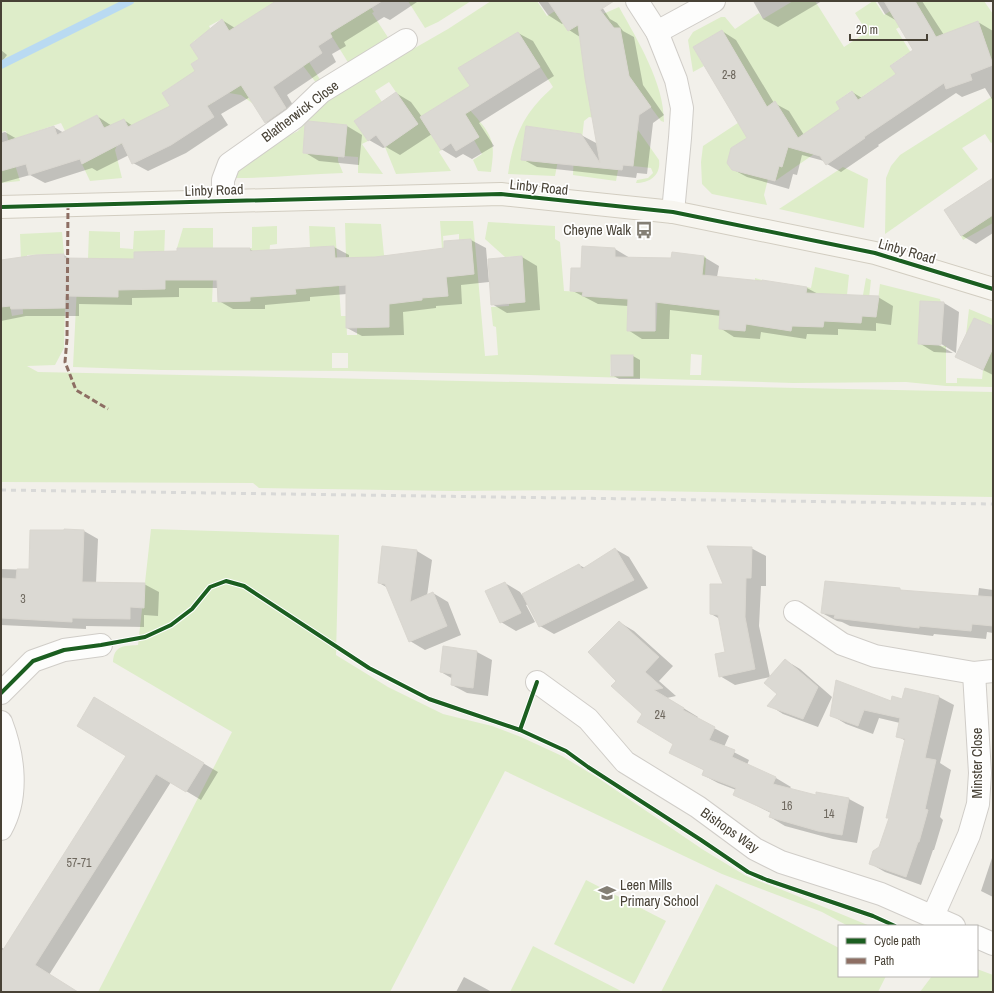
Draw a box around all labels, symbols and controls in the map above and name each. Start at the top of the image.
scale bar [850,16,927,42]
text: 20 m [856,22,878,38]
house number: 2-8 [722,67,736,83]
street label: Blatherwick Close [258,76,342,146]
street label: Linby Road [509,175,569,199]
street label: Linby Road [184,180,244,200]
bus stop icon: Cheyne Walk [634,220,654,240]
place label: Cheyne Walk [563,221,631,239]
street label: Linby Road [876,234,938,268]
house number: 3 [20,591,26,607]
house number: 24 [655,707,666,723]
street label: Minster Close [968,728,986,798]
house number: 16 [782,798,792,814]
street label: Bishops Way [697,803,763,857]
house number: 14 [824,806,835,822]
house number: 57-71 [66,855,92,871]
place label: Leen Mills Primary School [620,876,698,910]
school or university icon: Leen Mills Primary School [597,883,617,903]
legend [838,925,978,977]
text: Cycle path [874,933,921,949]
text: Path [874,953,894,969]

